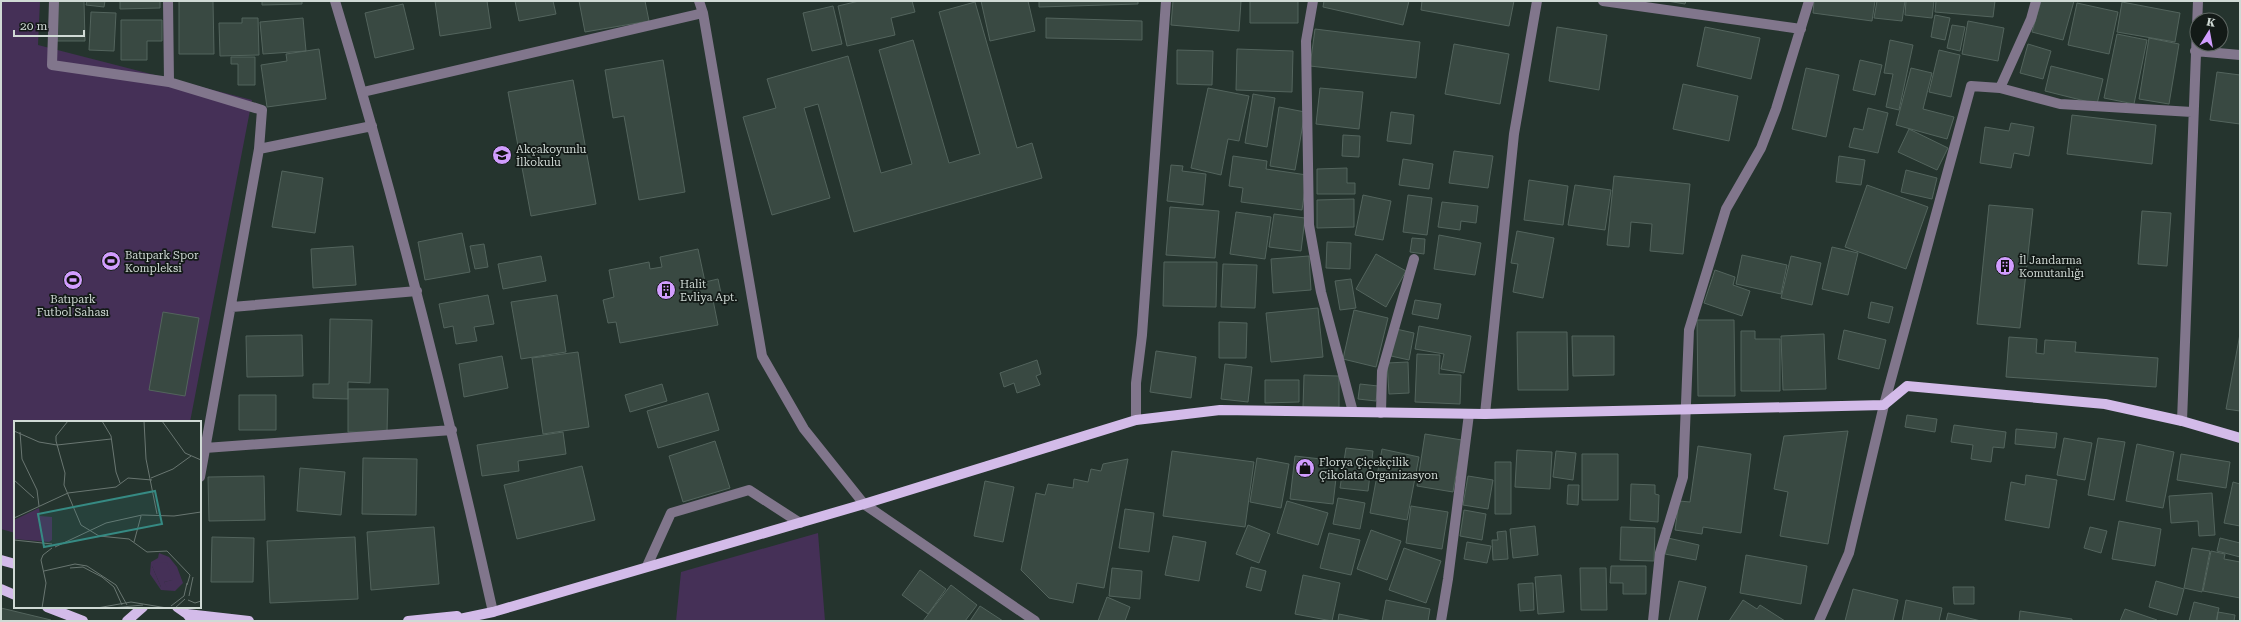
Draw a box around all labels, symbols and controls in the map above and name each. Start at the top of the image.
scale bar [14,12,84,38]
north arrow [2189,12,2229,52]
text: K [2205,15,2217,30]
text: 20 m [20,19,47,33]
place label: Akçakoyunlu İlkokulu [516,143,587,169]
school or university icon: Akçakoyunlu İlkokulu [491,144,513,166]
place label: Batıpark Spor Kompleksi [125,249,199,275]
sports icon: Batıpark Spor Kompleksi [100,250,122,272]
place label: İl Jandarma Komutanlığı [2019,253,2084,280]
building icon: İl Jandarma Komutanlığı [1994,255,2016,277]
sports icon: Batıpark Futbol Sahası [62,269,84,291]
place label: Halit Evliya Apt. [680,278,737,304]
building icon: Halit Evliya Apt. [655,279,677,301]
place label: Batıpark Futbol Sahası [37,293,110,319]
inset map [14,421,201,608]
place label: Florya Çiçekçilik Çikolata Organizasyon [1319,456,1438,482]
shop icon: Florya Çiçekçilik Çikolata Organizasyon [1294,457,1316,479]

